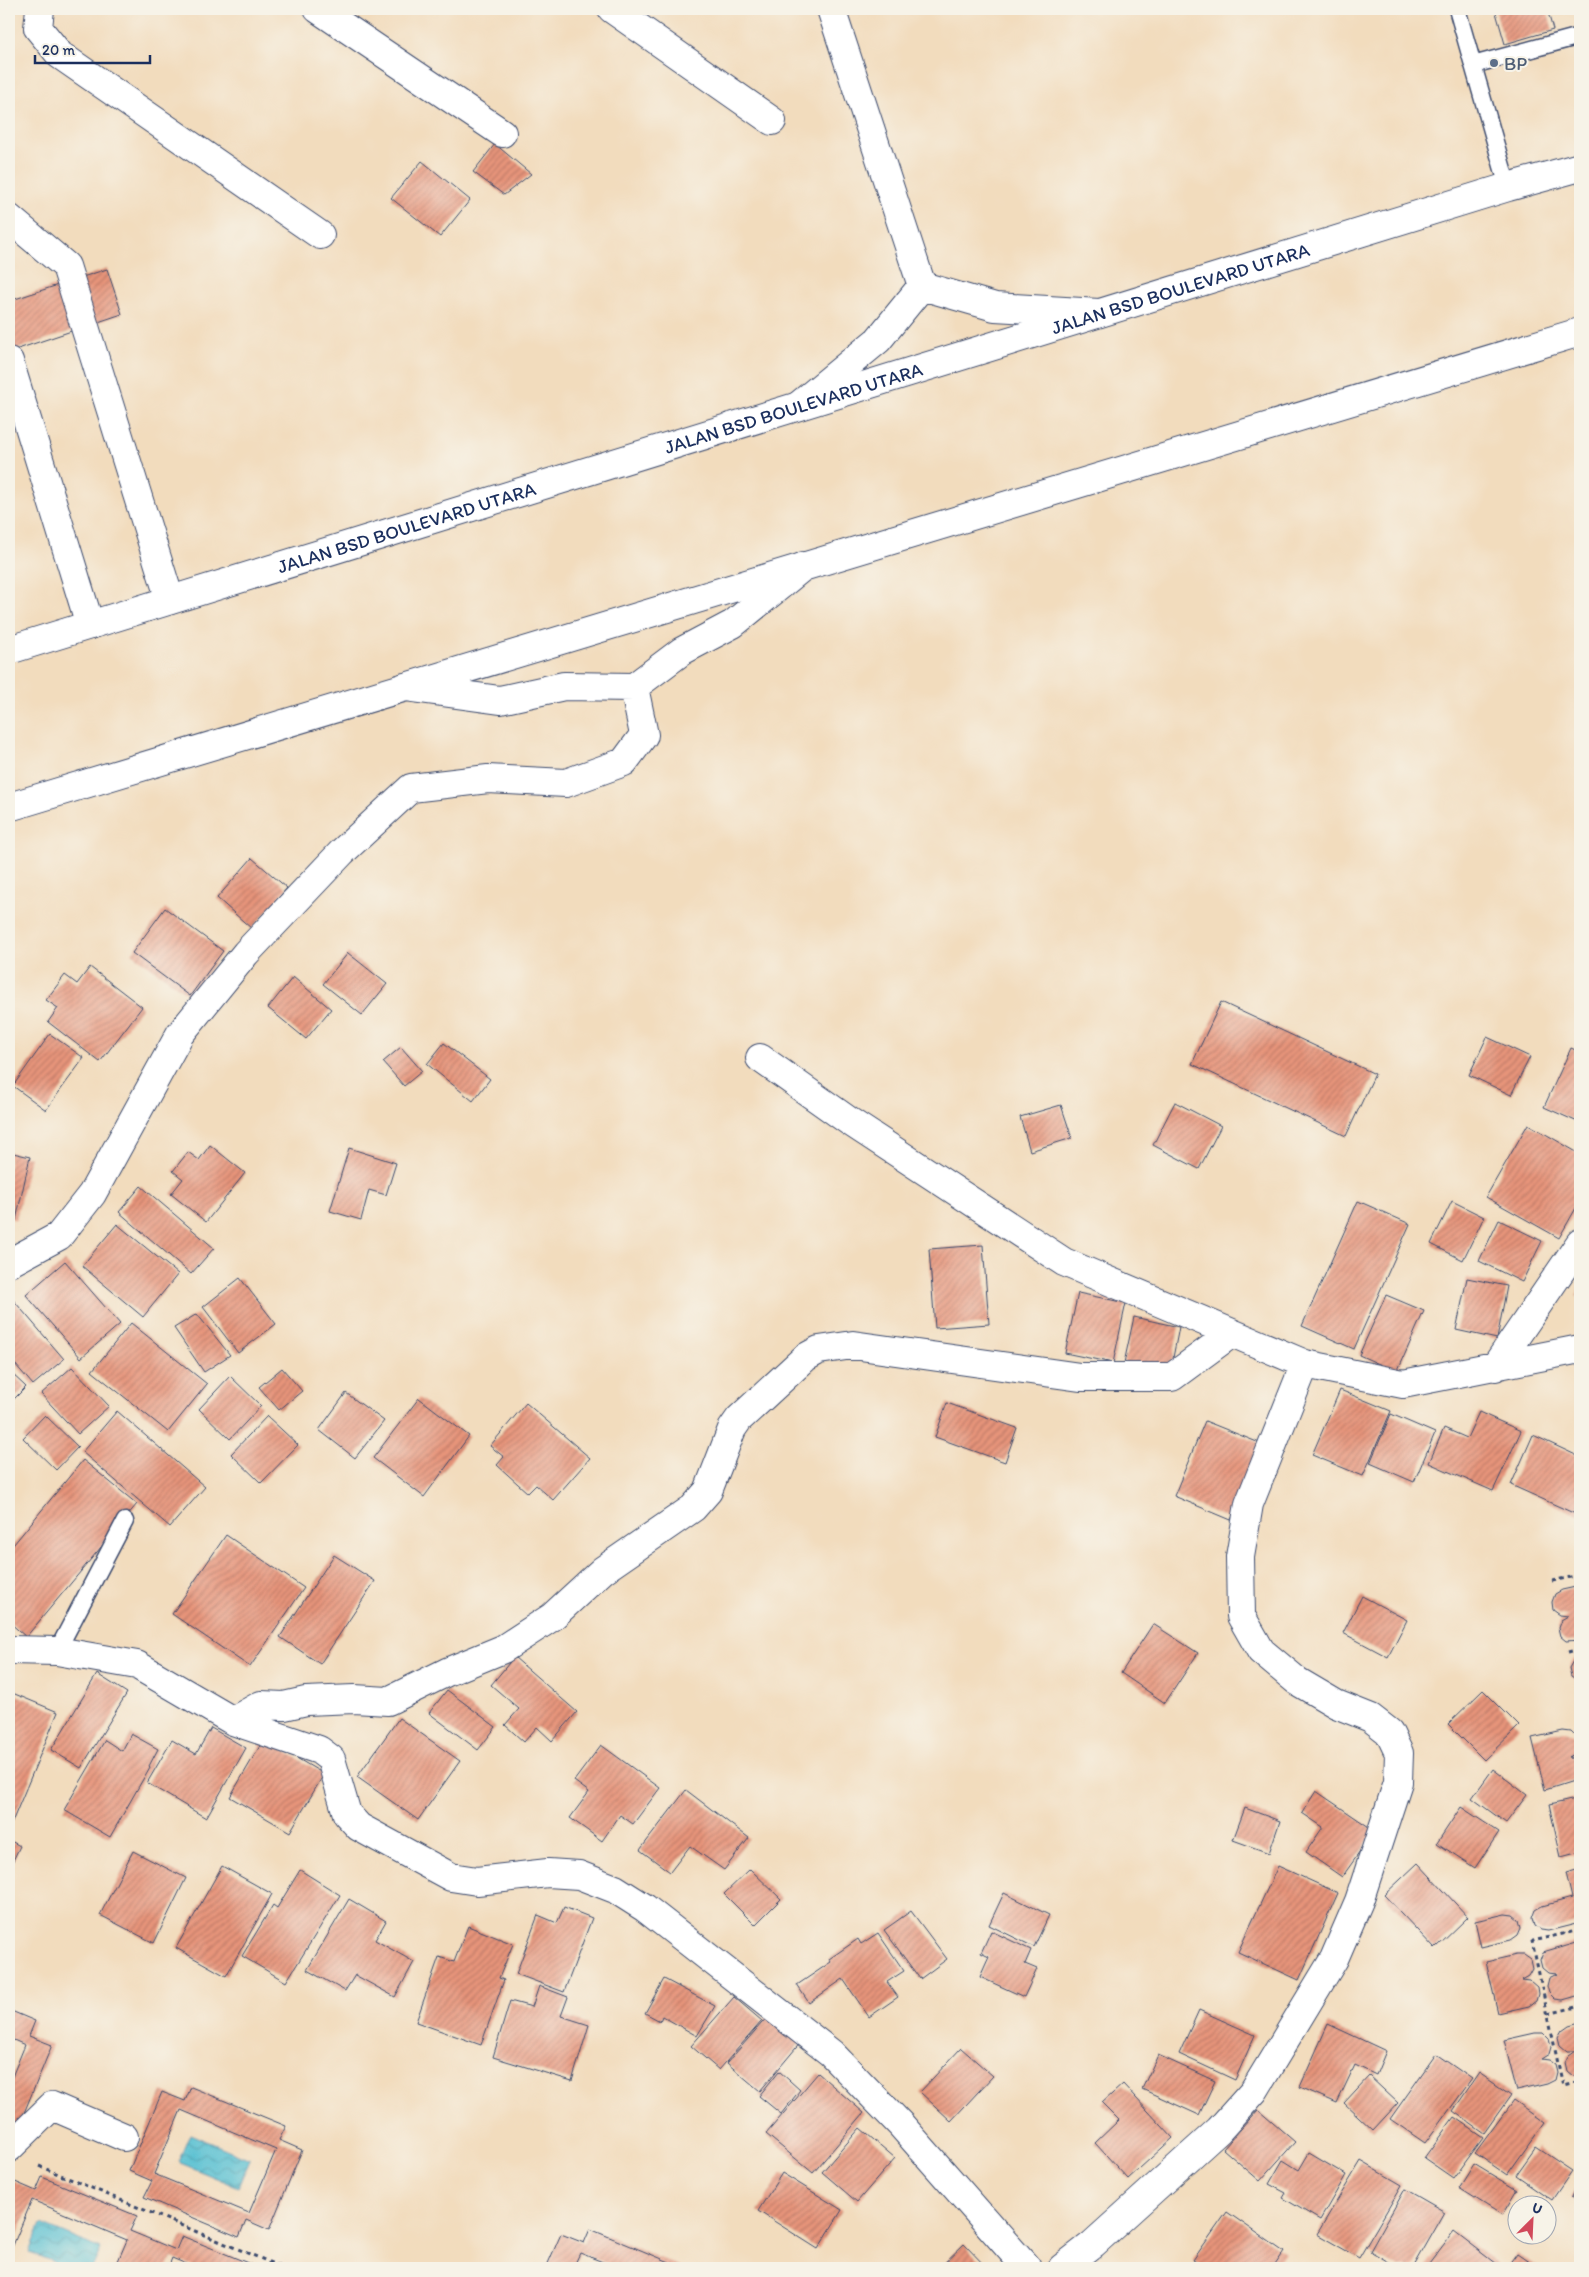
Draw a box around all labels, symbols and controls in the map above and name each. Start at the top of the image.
scale bar [35,32,150,64]
text: 20 m [42,41,76,59]
place label: BP [1504,52,1527,75]
marker: BP [1488,57,1500,69]
street label: JALAN BSD BOULEVARD UTARA [1049,238,1312,339]
street label: JALAN BSD BOULEVARD UTARA [662,357,925,458]
street label: JALAN BSD BOULEVARD UTARA [275,477,538,578]
north arrow [1506,2194,1556,2244]
text: U [1529,2199,1545,2218]

